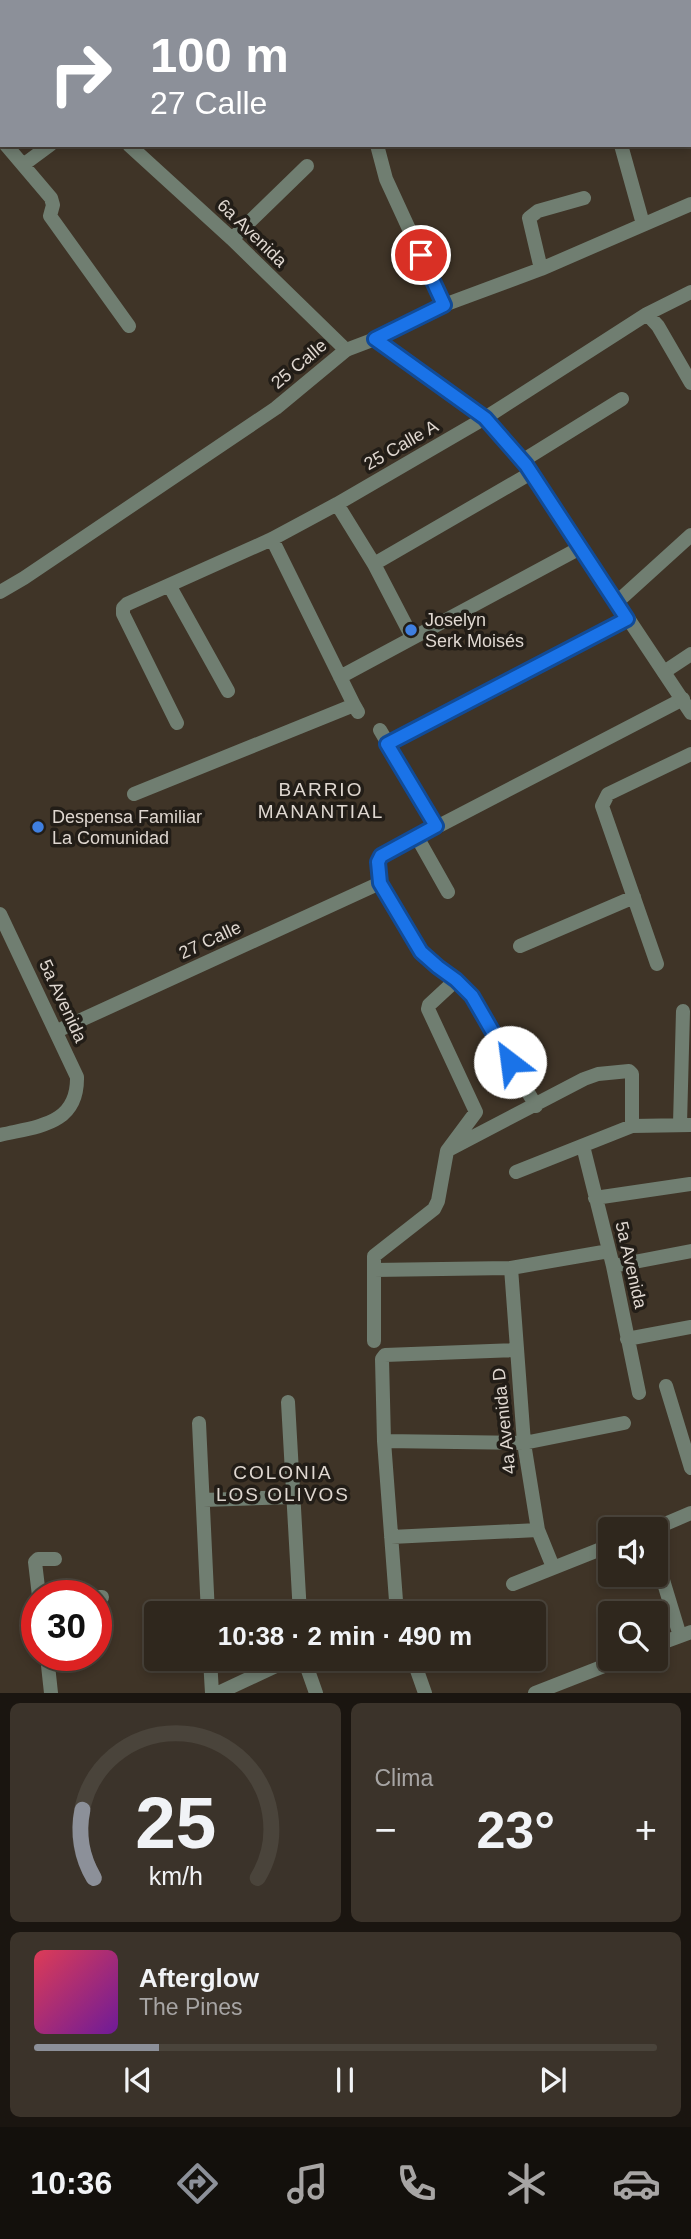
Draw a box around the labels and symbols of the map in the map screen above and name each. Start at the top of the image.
street label: 6a Avenida [213,195,292,272]
pin [391,225,451,285]
street label: 25 Calle [267,335,331,393]
street label: 25 Calle A [360,416,442,474]
place label: Joselyn Serk Moisés [425,610,524,651]
marker: Joselyn Serk Moisés [403,622,419,638]
district label: BARRIO MANANTIAL [258,779,384,822]
place label: Despensa Familiar La Comunidad [52,807,202,848]
marker: Despensa Familiar La Comunidad [30,819,46,835]
street label: 27 Calle [176,917,244,963]
street label: 5a Avenida [35,957,91,1046]
position arrow [473,1025,547,1099]
street label: 5a Avenida [611,1220,651,1311]
street label: 4a Avenida D [488,1367,520,1475]
district label: COLONIA LOS OLIVOS [216,1462,350,1505]
speed limit sign: 30 [21,1580,112,1671]

